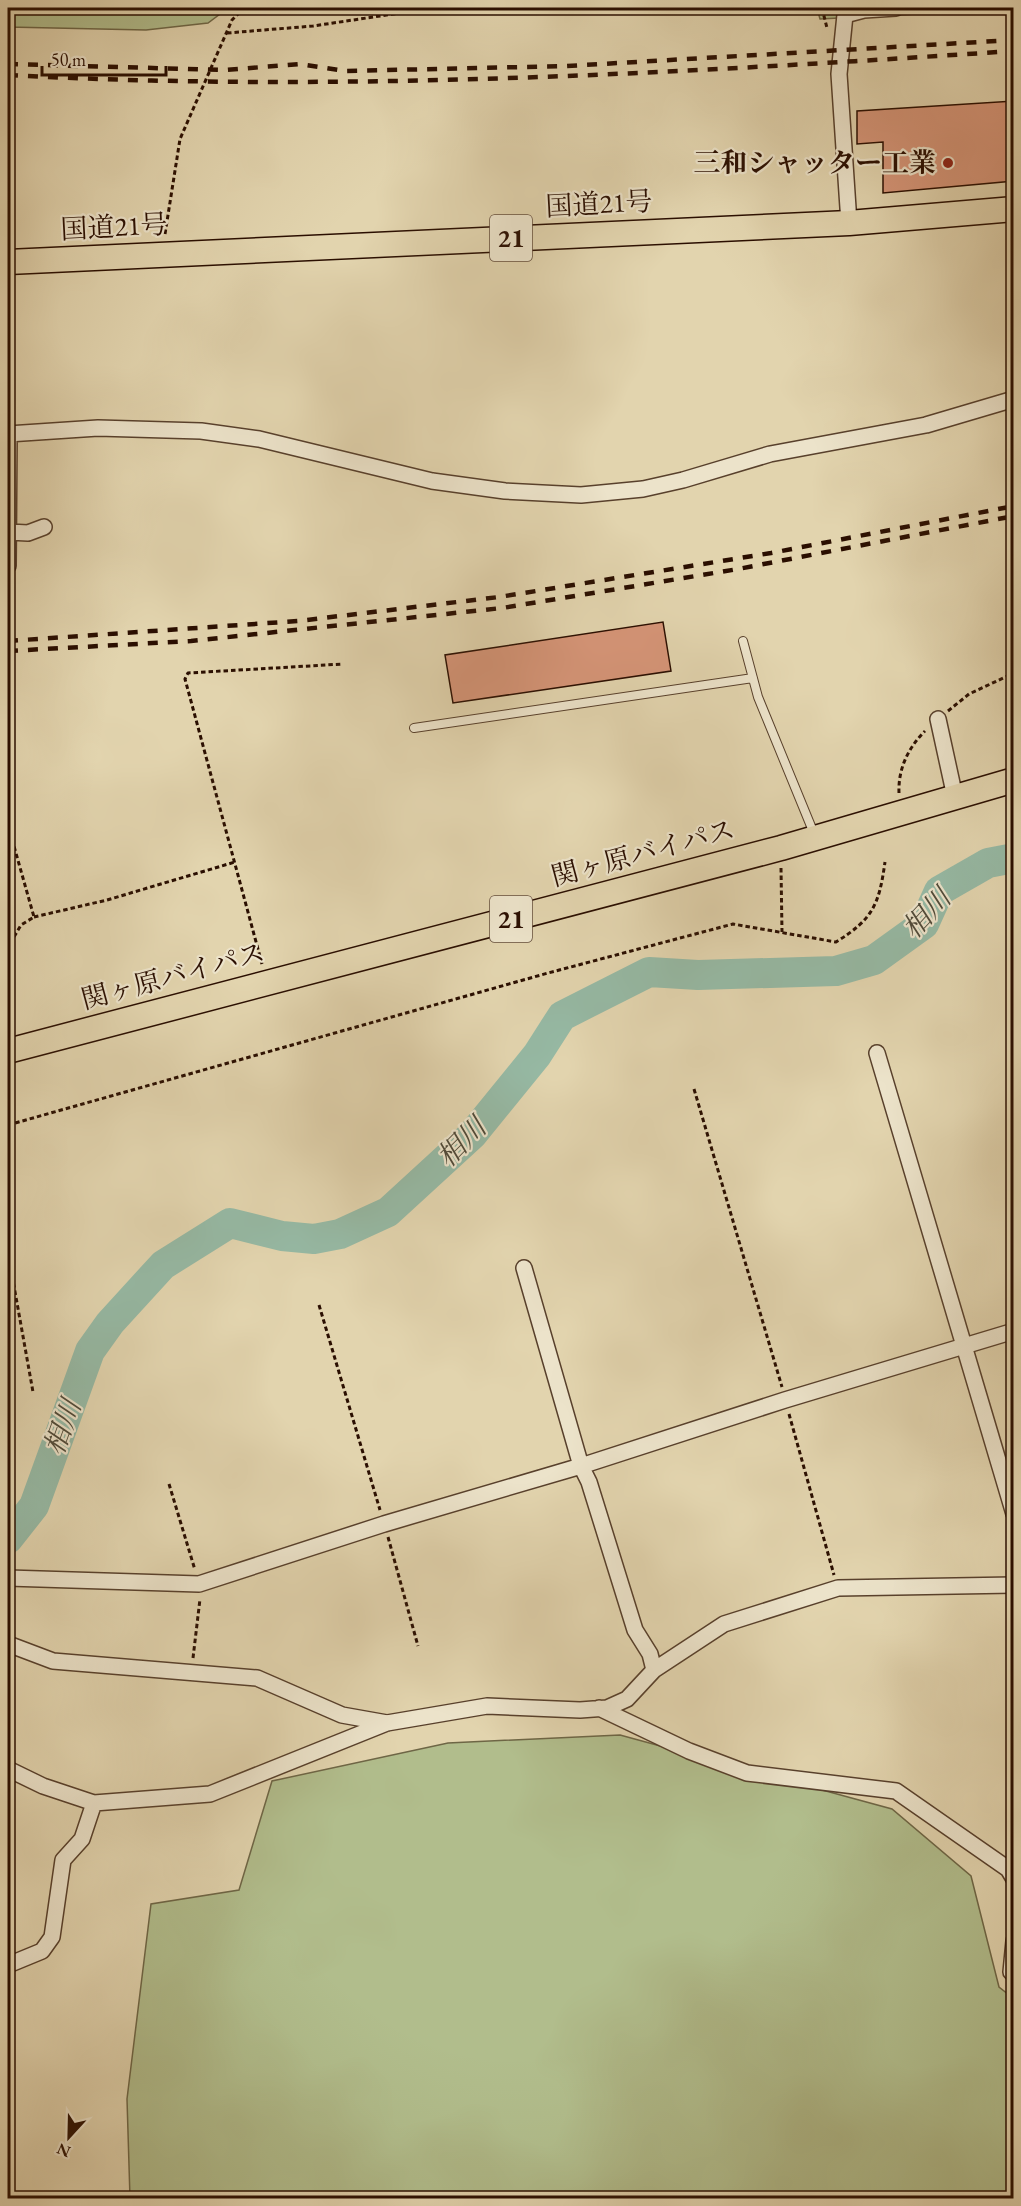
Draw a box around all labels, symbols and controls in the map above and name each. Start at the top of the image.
scale bar [42,39,166,77]
text: 50 m [51,48,86,71]
place label: 三和シャッター工業 [694,145,936,180]
marker: 三和シャッター工業 [941,156,955,170]
street label: 国道21号 [545,183,653,224]
street label: 国道21号 [60,206,168,247]
road number: 21 [490,215,532,261]
street label: 関ヶ原バイパス [547,811,738,894]
water label: 相川 [894,878,960,946]
road number: 21 [490,896,532,942]
street label: 関ヶ原バイパス [77,934,268,1017]
water label: 相川 [428,1107,496,1175]
water label: 相川 [36,1392,90,1459]
north arrow [39,2107,99,2167]
text: N [54,2138,74,2163]

